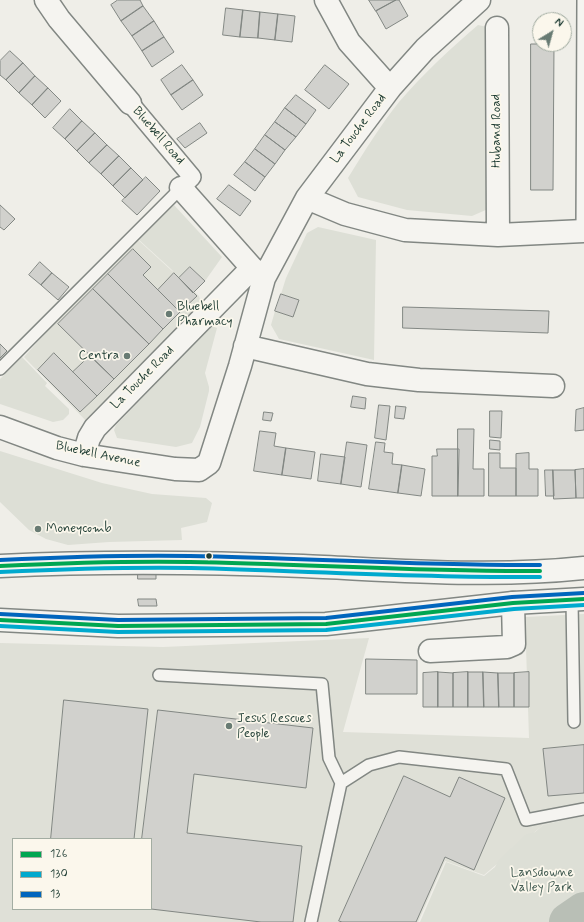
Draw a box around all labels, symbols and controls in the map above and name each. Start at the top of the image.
north arrow [532,12,572,52]
text: N [551,15,566,31]
street label: La Touche Road [328,91,390,167]
street label: Huband Road [489,94,505,168]
street label: Bluebell Road [129,104,187,168]
place label: Bluebell Pharmacy [177,299,233,330]
marker: Bluebell Pharmacy [164,309,174,319]
street label: La Touche Road [108,343,178,413]
place label: Centra [79,348,119,364]
marker: Centra [122,351,132,361]
street label: Bluebell Avenue [54,438,142,472]
place label: Moneycomb [46,521,112,537]
marker: Moneycomb [33,524,43,534]
unlabelled marker [204,551,214,561]
place label: Jesus Rescues People [237,711,311,742]
marker: Jesus Rescues People [224,721,234,731]
legend [12,838,152,910]
text: 126 [50,846,67,862]
park label: Lansdowne Valley Park [510,865,574,896]
text: 130 [50,866,68,882]
text: 13 [50,886,60,902]

